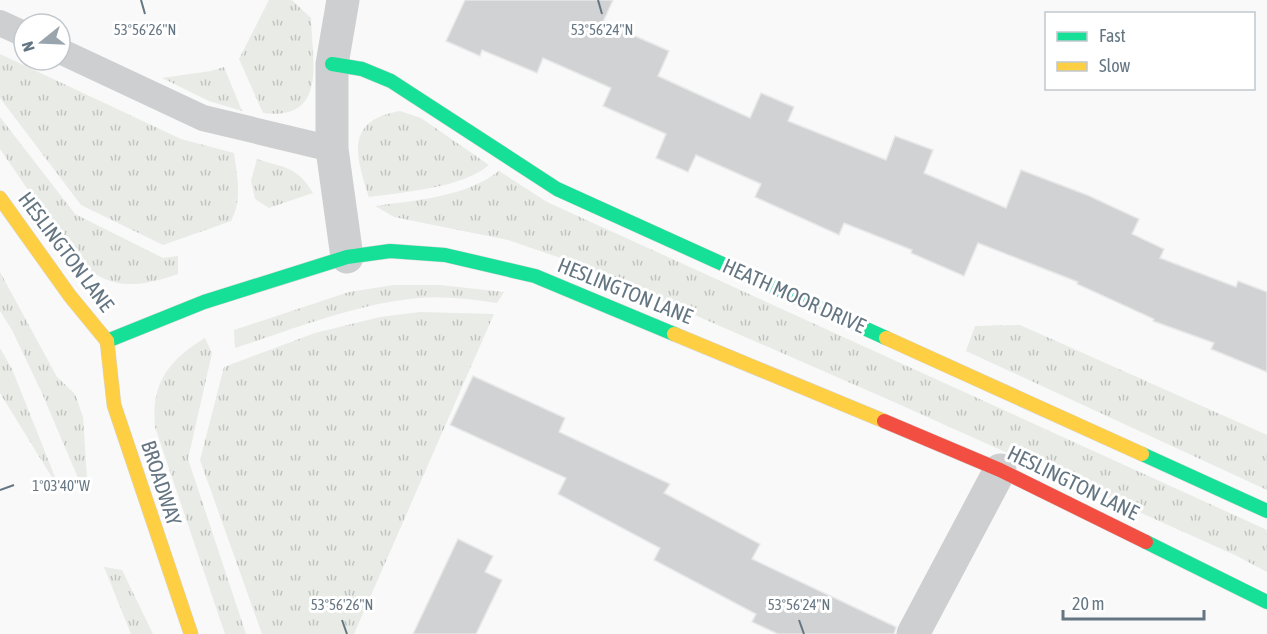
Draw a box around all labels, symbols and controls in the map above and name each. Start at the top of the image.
north arrow [12,12,72,72]
legend [1045,12,1255,90]
text: 53°56'26"N [114,21,176,38]
text: 53°56'24"N [571,21,633,38]
text: Fast [1099,25,1126,46]
text: N [18,39,38,54]
text: Slow [1099,55,1130,76]
street label: HESLINGTON LANE [14,187,119,316]
street label: HESLINGTON LANE [555,252,696,328]
street label: HEATH MOOR DRIVE [719,253,870,337]
street label: BROADWAY [137,437,187,529]
street label: HESLINGTON LANE [1004,440,1143,524]
text: 1°03'40"W [32,477,90,494]
scale bar [1063,583,1204,621]
text: 20 m [1072,593,1104,614]
text: 53°56'26"N [311,596,373,613]
text: 53°56'24"N [768,596,830,613]

